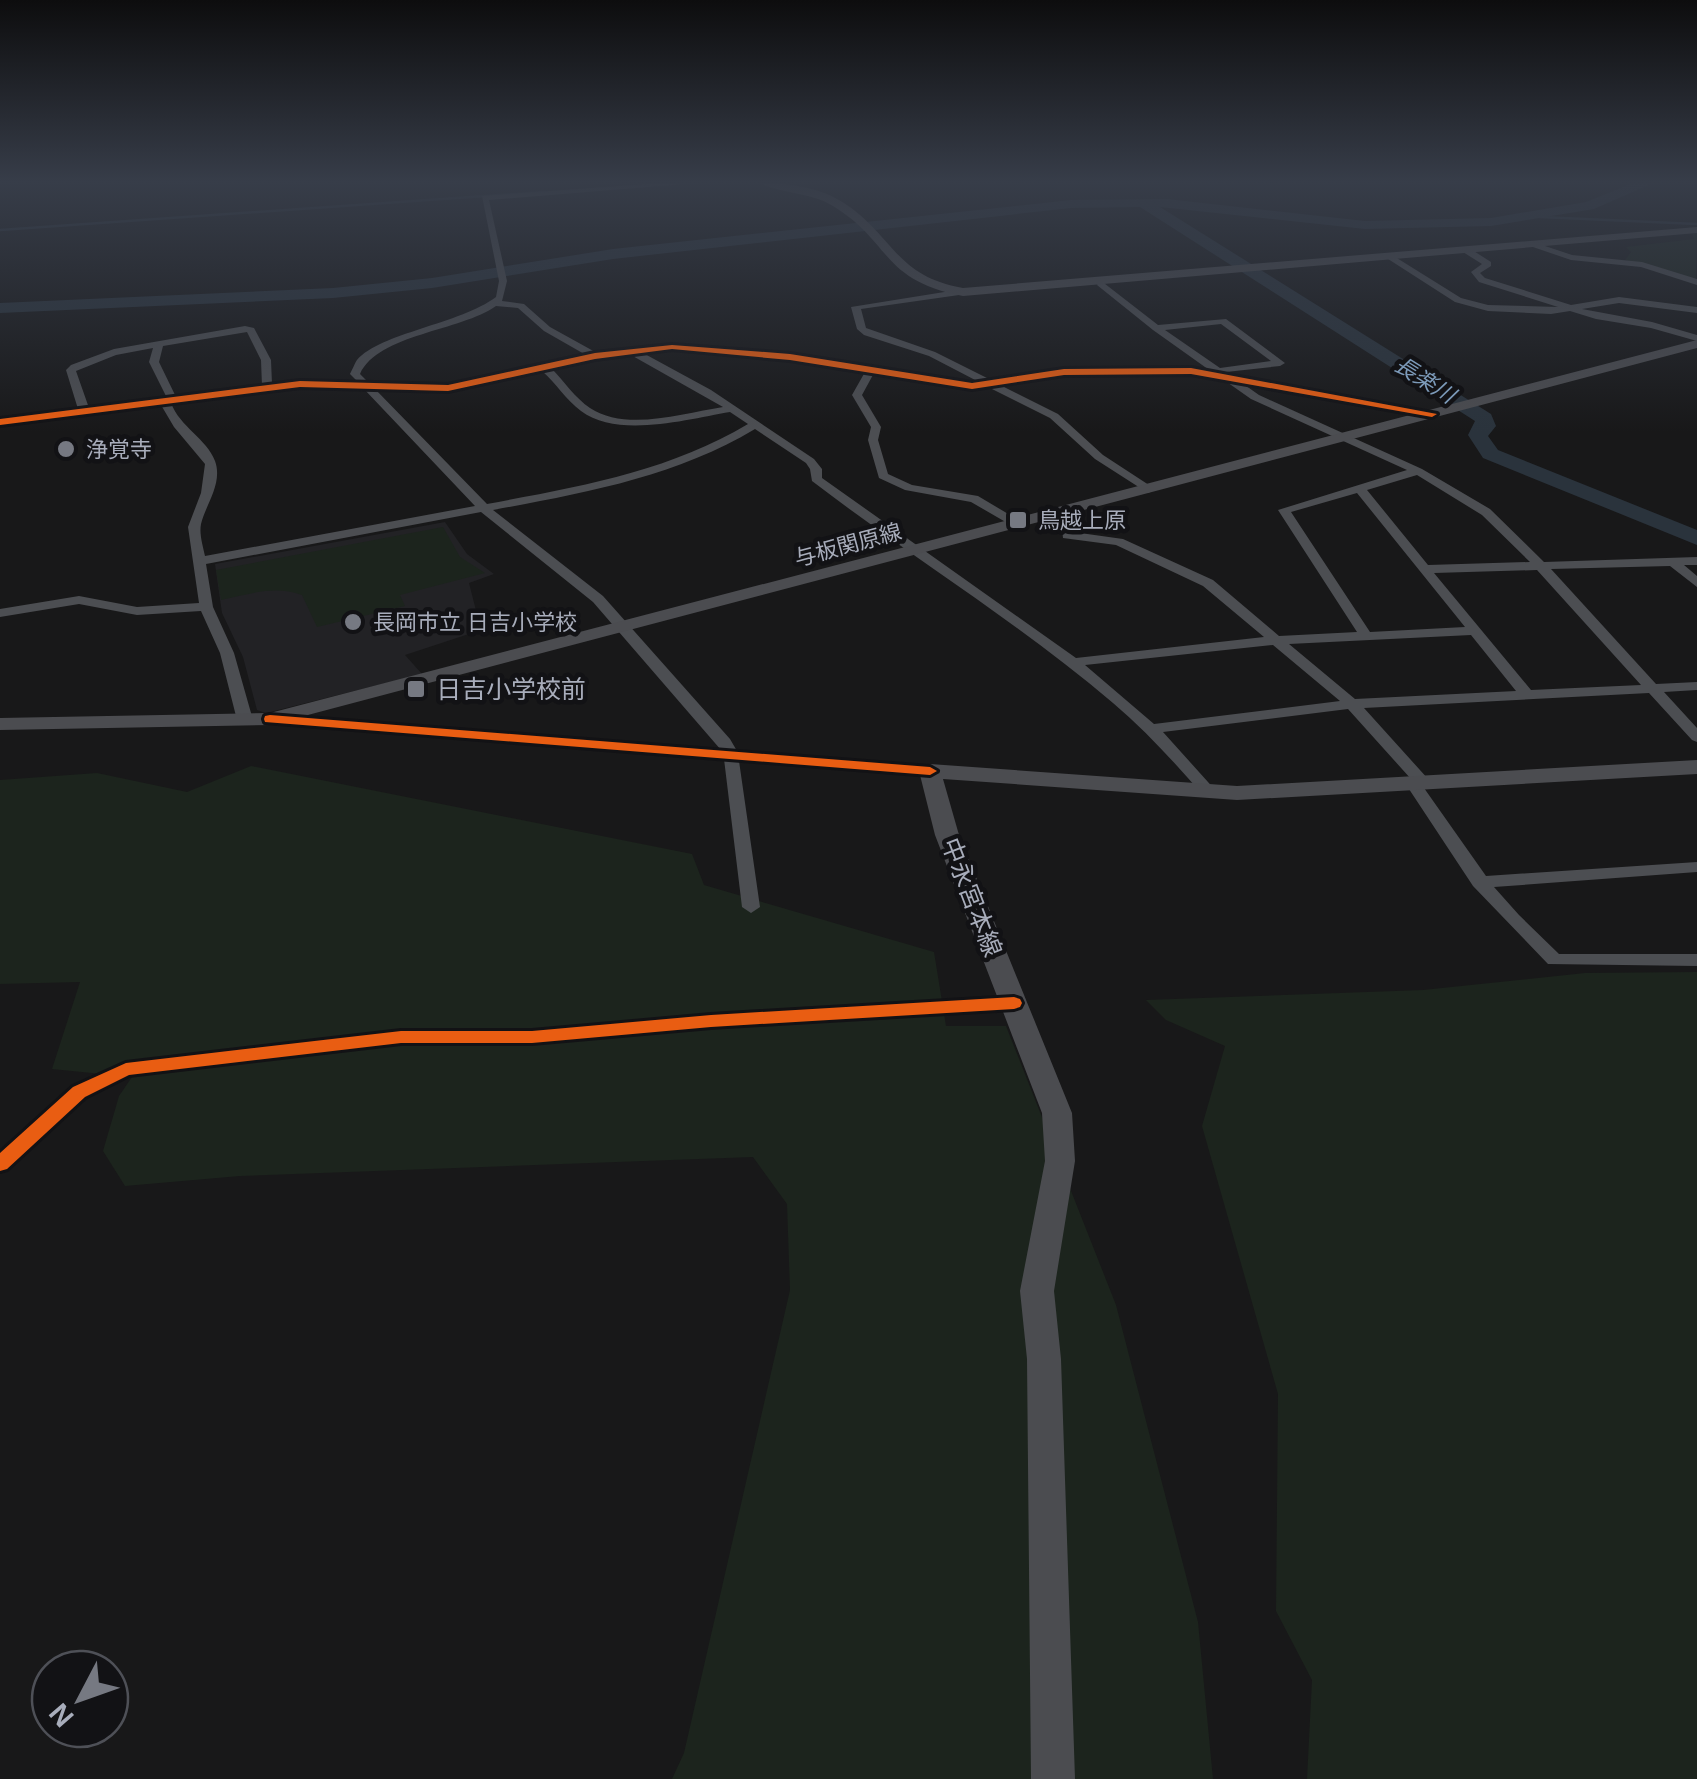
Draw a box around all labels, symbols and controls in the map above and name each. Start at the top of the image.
water label: 長楽川 [1390,352,1461,409]
place label: 浄覚寺 [86,437,152,462]
marker: 浄覚寺 [55,438,77,460]
place label: 鳥越上原 [1038,508,1126,533]
marker: 鳥越上原 [1007,509,1029,531]
street label: 与板関原線 [792,519,904,571]
place label: 長岡市立 日吉小学校 [373,610,577,635]
marker: 長岡市立 日吉小学校 [342,611,364,633]
place label: 日吉小学校前 [436,675,586,703]
marker: 日吉小学校前 [405,678,427,700]
street label: 中永宮本線 [937,834,1007,960]
north arrow [30,1649,130,1749]
text: N [43,1697,80,1733]

